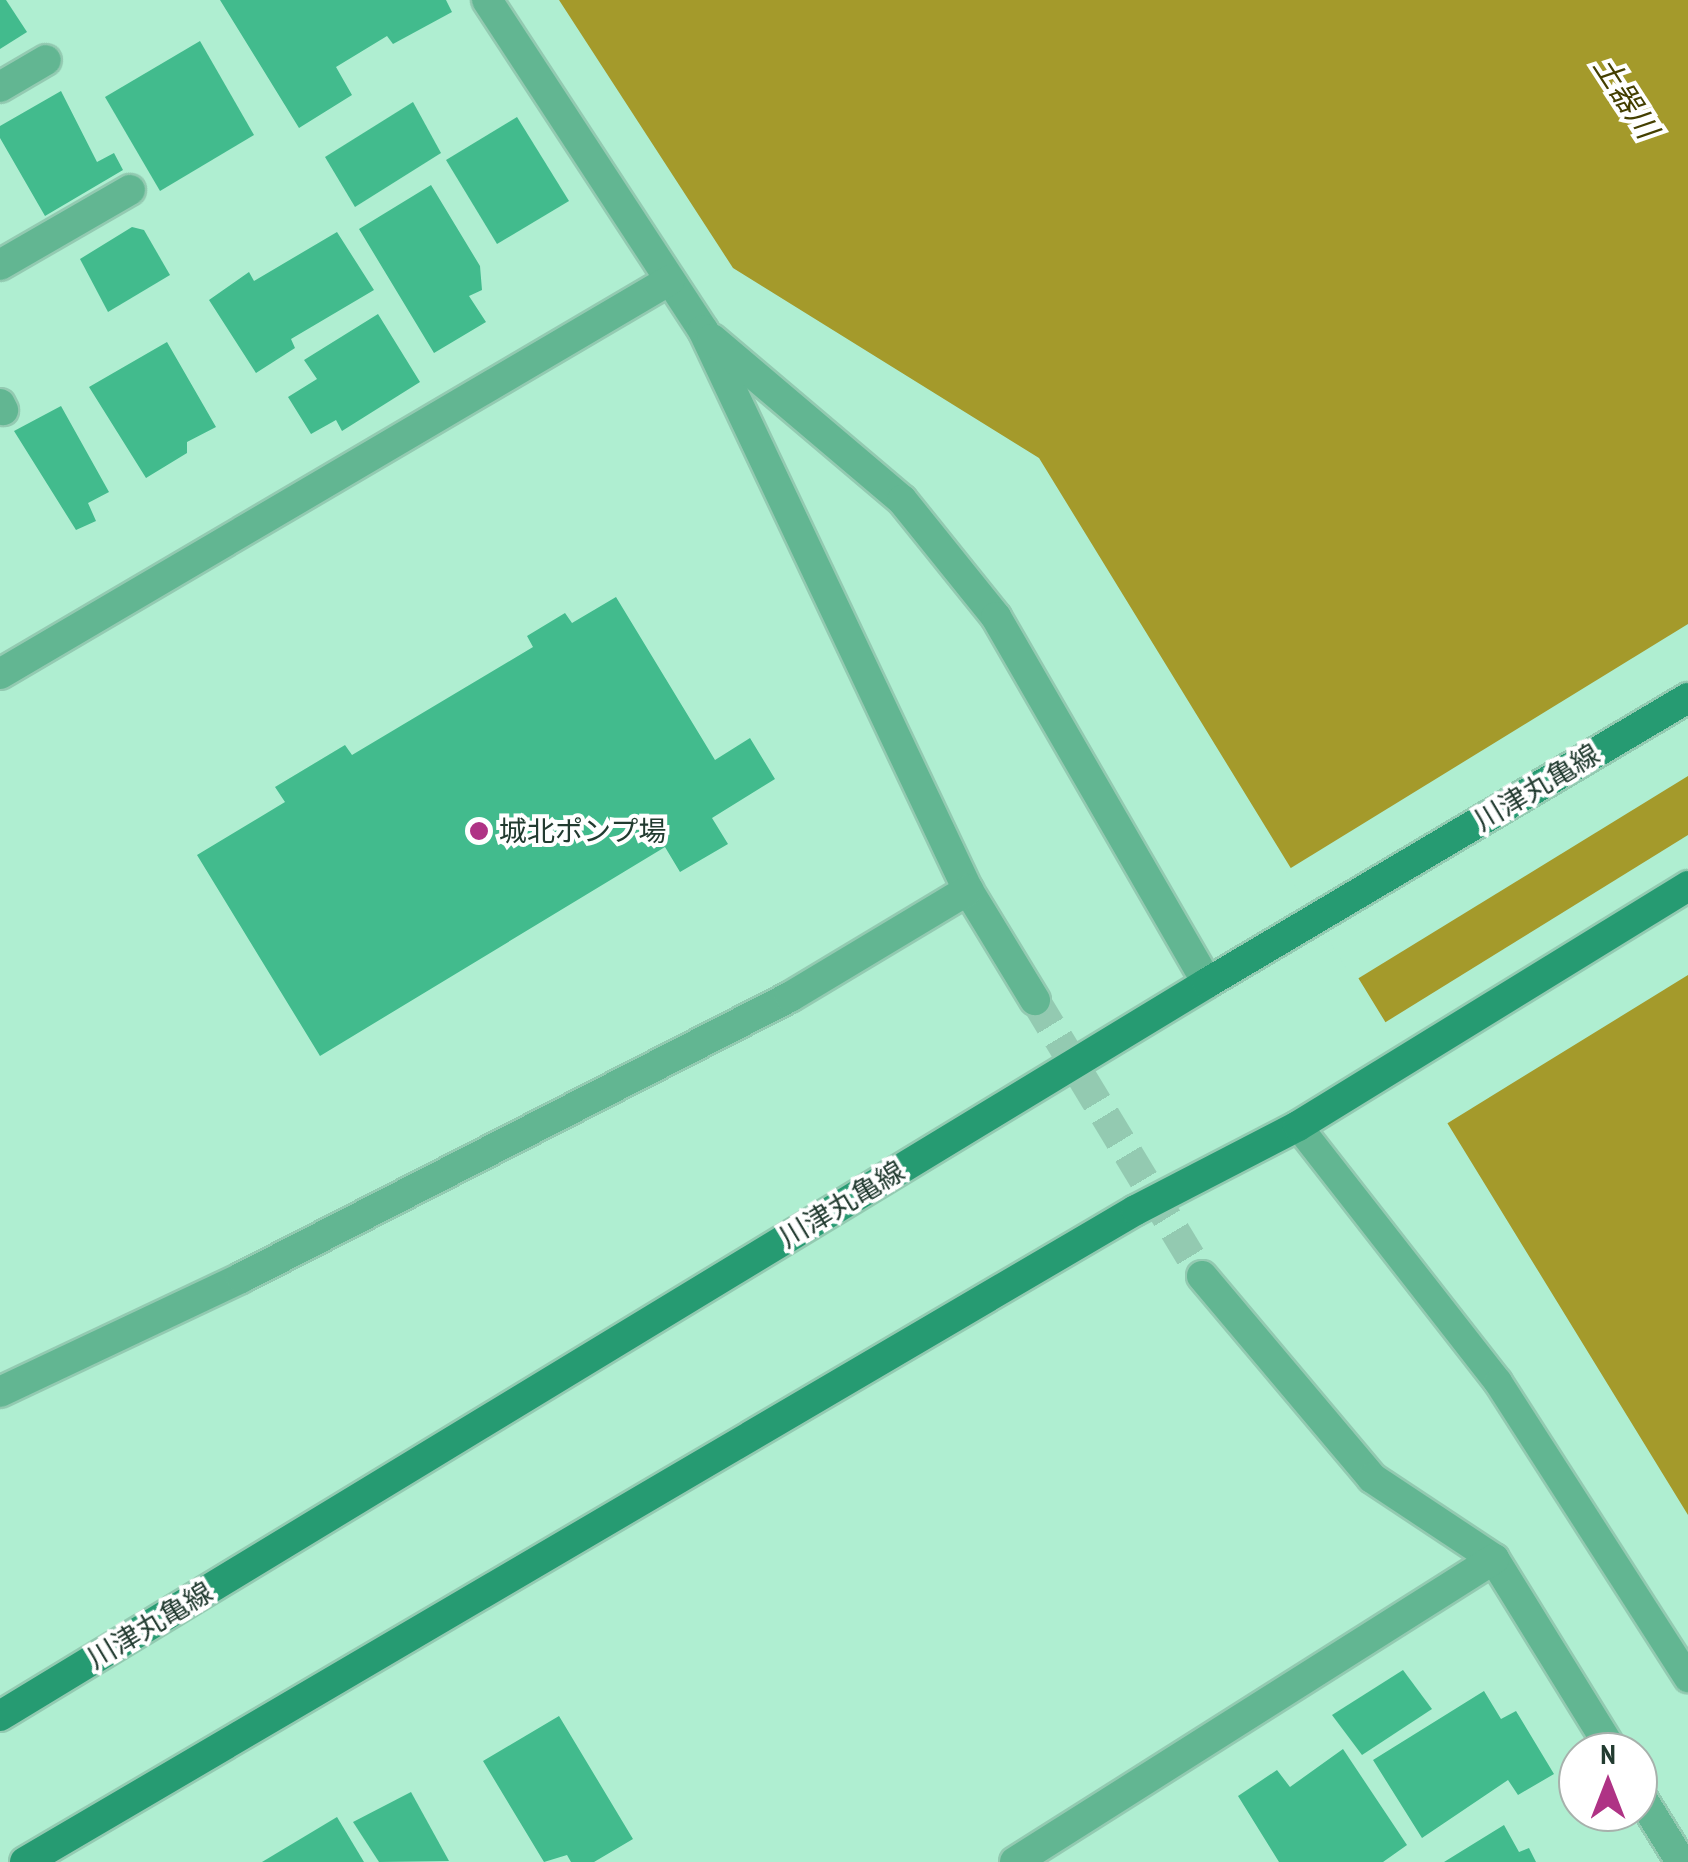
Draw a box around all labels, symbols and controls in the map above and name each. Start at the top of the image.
water label: 土器川 [1586,49,1666,145]
street label: 川津丸亀線 [1468,737,1606,837]
place label: 城北ポンプ場 [499,814,667,848]
marker: 城北ポンプ場 [468,820,490,842]
street label: 川津丸亀線 [773,1154,911,1254]
street label: 川津丸亀線 [81,1575,219,1675]
north arrow [1558,1732,1658,1832]
text: N [1600,1735,1616,1772]

